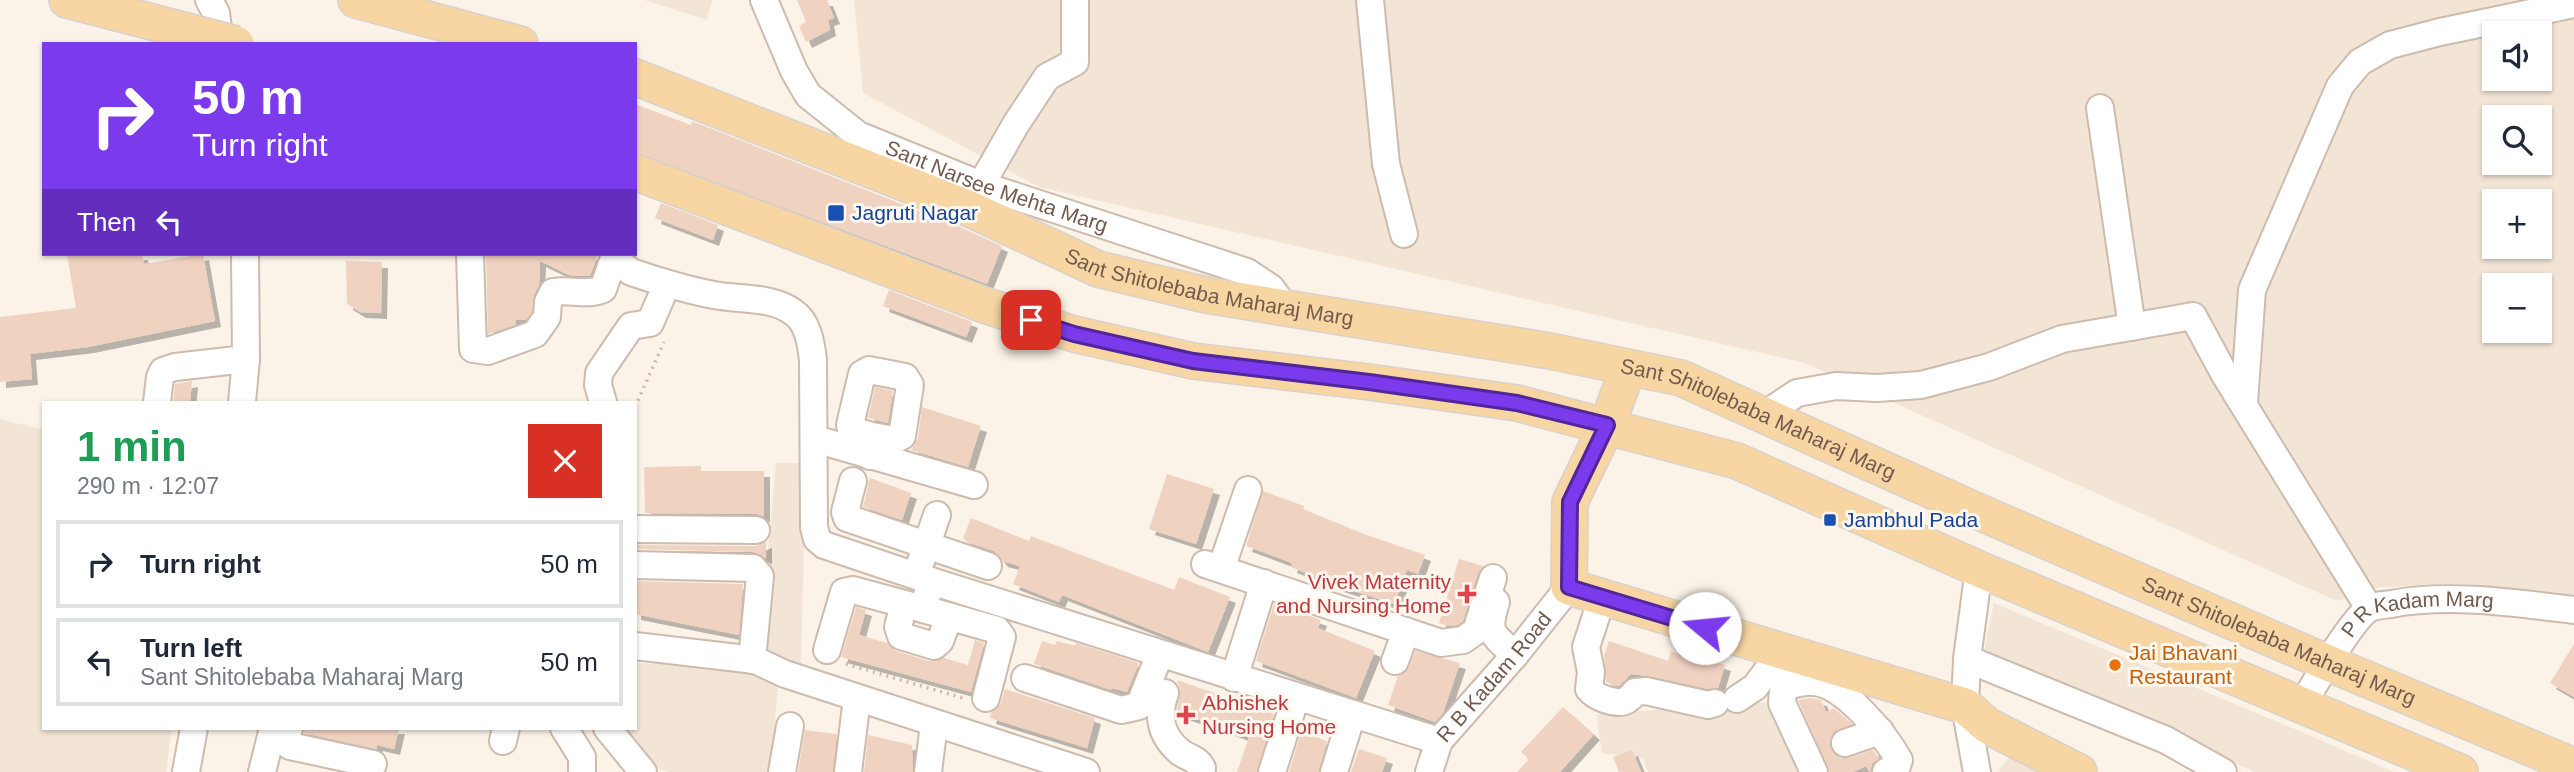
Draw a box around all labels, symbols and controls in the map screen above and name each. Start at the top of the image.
map controls [2482,21,2552,343]
button: sound [2482,21,2552,91]
icon: right [77,70,168,161]
text: 50 m [192,70,304,124]
button: search [2482,105,2552,175]
text: Turn right [192,127,328,163]
street label: Sant Narsee Mehta Marg [882,135,1111,237]
button: + [2482,189,2552,259]
place label: Jagruti Nagar [852,201,978,224]
icon: left [150,203,188,241]
marker: Jagruti Nagar [826,203,846,223]
text: Then [77,207,136,237]
street label: Sant Shitolebaba Maharaj Marg [1061,243,1355,330]
button: − [2482,273,2552,343]
pin [1001,290,1061,350]
icon: arrive [1012,301,1050,339]
street label: Sant Shitolebaba Maharaj Marg [1618,354,1899,484]
text: 1 min [77,423,187,470]
button: close [528,424,602,498]
text: 290 m · 12:07 [77,473,219,499]
place label: Jambhul Pada [1844,508,1979,531]
marker: Jambhul Pada [1822,512,1838,528]
icon: right [81,545,119,583]
text: Turn right [140,549,261,579]
text: 50 m [540,549,598,579]
place label: Vivek Maternity and Nursing Home [1276,570,1451,617]
street label: Sant Shitolebaba Maharaj Marg [2139,572,2419,709]
marker: Vivek Maternity and Nursing Home [1457,584,1477,604]
street label: P R Kadam Marg [2336,587,2494,641]
position arrow [1668,591,1742,665]
street label: R B Kadam Road [1432,607,1556,746]
text: Turn left [140,633,242,663]
place label: Jai Bhavani Restaurant [2129,641,2238,688]
icon: left [81,643,119,681]
text: 50 m [540,647,598,677]
marker: Jai Bhavani Restaurant [2107,657,2123,673]
text: Sant Shitolebaba Maharaj Marg [140,664,463,690]
place label: Abhishek Nursing Home [1202,691,1336,738]
marker: Abhishek Nursing Home [1176,705,1196,725]

